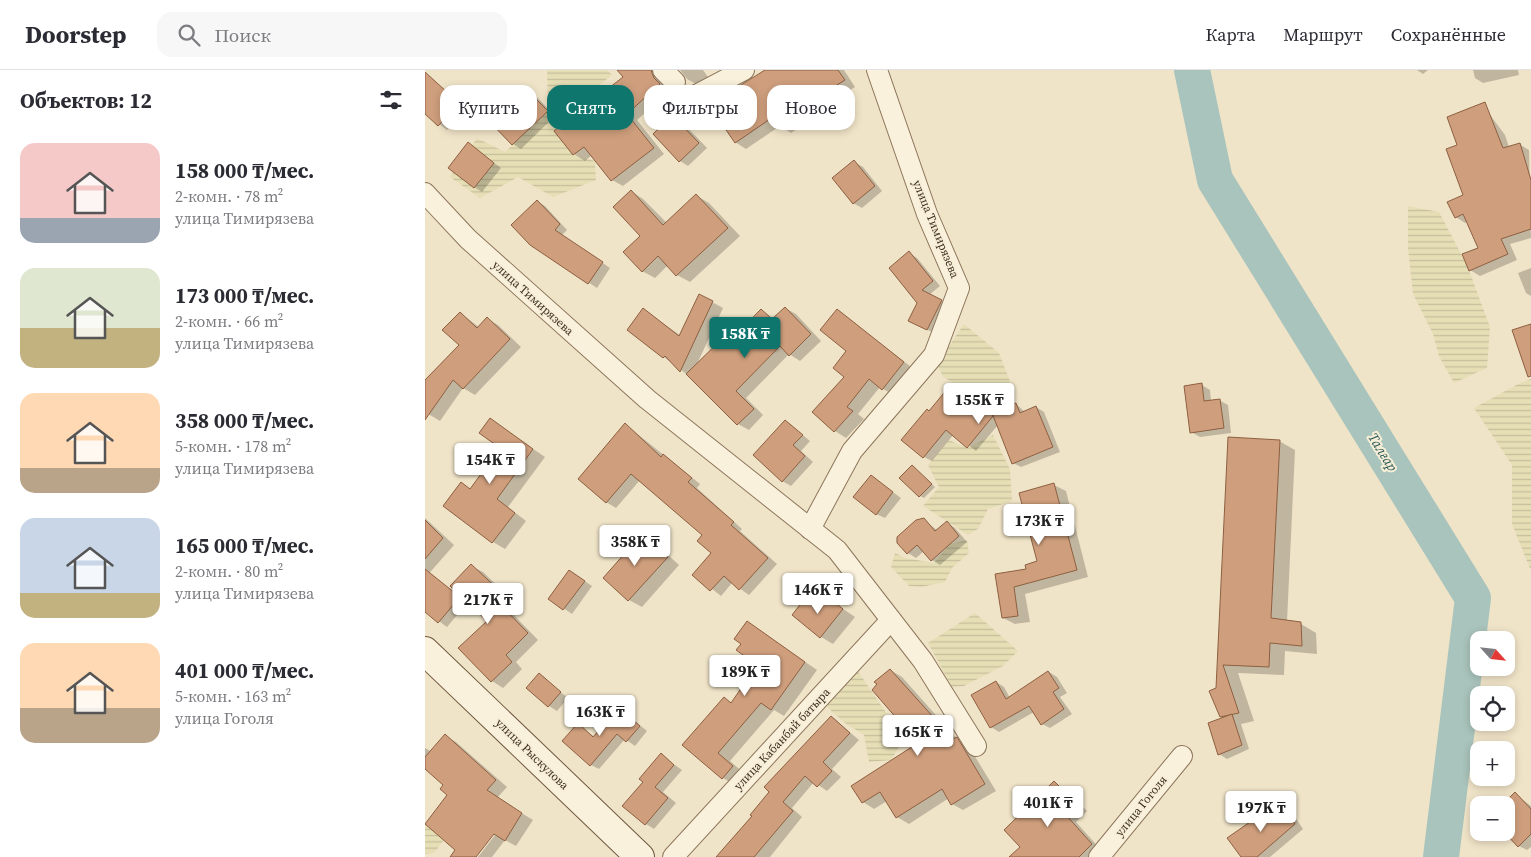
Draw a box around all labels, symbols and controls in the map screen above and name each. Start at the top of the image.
search box [157,12,507,57]
text: Doorstep [25,18,127,51]
icon: search [175,21,203,49]
text: Поиск [215,22,271,48]
text: Карта [1206,22,1255,47]
text: Маршрут [1283,22,1363,47]
text: Сохранённые [1391,22,1506,47]
chip: Купить [440,85,537,130]
chip: Снять [547,85,634,130]
chip: Фильтры [644,85,757,130]
chip: Новое [767,85,855,130]
text: Объектов: 12 [20,86,152,115]
icon: filters [377,86,405,114]
text: 158 000 ₸/мес. [175,156,314,185]
icon: home [60,163,120,223]
street label: улица Тимирязева [909,178,963,281]
text: 2-комн. · 78 m² [175,185,283,207]
text: улица Тимирязева [175,207,314,229]
street label: улица Тимирязева [489,257,578,339]
text: 173 000 ₸/мес. [175,281,314,310]
icon: home [60,288,120,348]
text: 2-комн. · 66 m² [175,310,283,332]
pin: 158K ₸ [704,316,786,359]
text: 158K ₸ [720,322,770,344]
text: улица Тимирязева [175,332,314,354]
pin: 155K ₸ [938,382,1020,425]
text: 155K ₸ [954,388,1004,410]
text: 358 000 ₸/мес. [175,406,314,435]
icon: home [60,413,120,473]
water label: Талғар [1363,429,1403,475]
text: 5-комн. · 178 m² [175,435,291,457]
pin: 154K ₸ [449,442,531,485]
text: 154K ₸ [465,448,515,470]
text: улица Тимирязева [175,457,314,479]
pin: 173K ₸ [998,504,1080,546]
text: 173K ₸ [1014,509,1064,531]
pin: 358K ₸ [594,524,676,567]
text: 358K ₸ [610,530,660,552]
text: 165 000 ₸/мес. [175,531,314,560]
icon: home [60,538,120,598]
text: 2-комн. · 80 m² [175,560,283,582]
pin: 146K ₸ [777,572,859,615]
text: 146K ₸ [793,578,843,600]
text: улица Тимирязева [175,582,314,604]
pin: 217K ₸ [447,582,529,625]
text: 217K ₸ [463,588,513,610]
north arrow [1470,631,1515,676]
map controls [1470,631,1515,841]
pin: 189K ₸ [704,654,786,697]
text: 401 000 ₸/мес. [175,656,314,685]
text: 189K ₸ [720,660,770,682]
icon: home [60,663,120,723]
street label: улица Кабанбай батыра [730,684,834,794]
text: 5-комн. · 163 m² [175,685,291,707]
button: locate [1470,686,1515,731]
pin: 163K ₸ [559,694,641,737]
text: 163K ₸ [575,700,625,722]
text: улица Гоголя [175,707,274,729]
pin: 165K ₸ [877,714,959,757]
street label: улица Рыскулова [492,715,573,794]
text: 165K ₸ [893,720,943,742]
button: + [1470,741,1515,786]
street label: улица Гоголя [1111,772,1171,840]
pin: 401K ₸ [1007,786,1089,828]
pin: 197K ₸ [1220,790,1302,833]
text: 401K ₸ [1023,791,1073,813]
text: 197K ₸ [1236,796,1286,818]
button: − [1470,796,1515,841]

